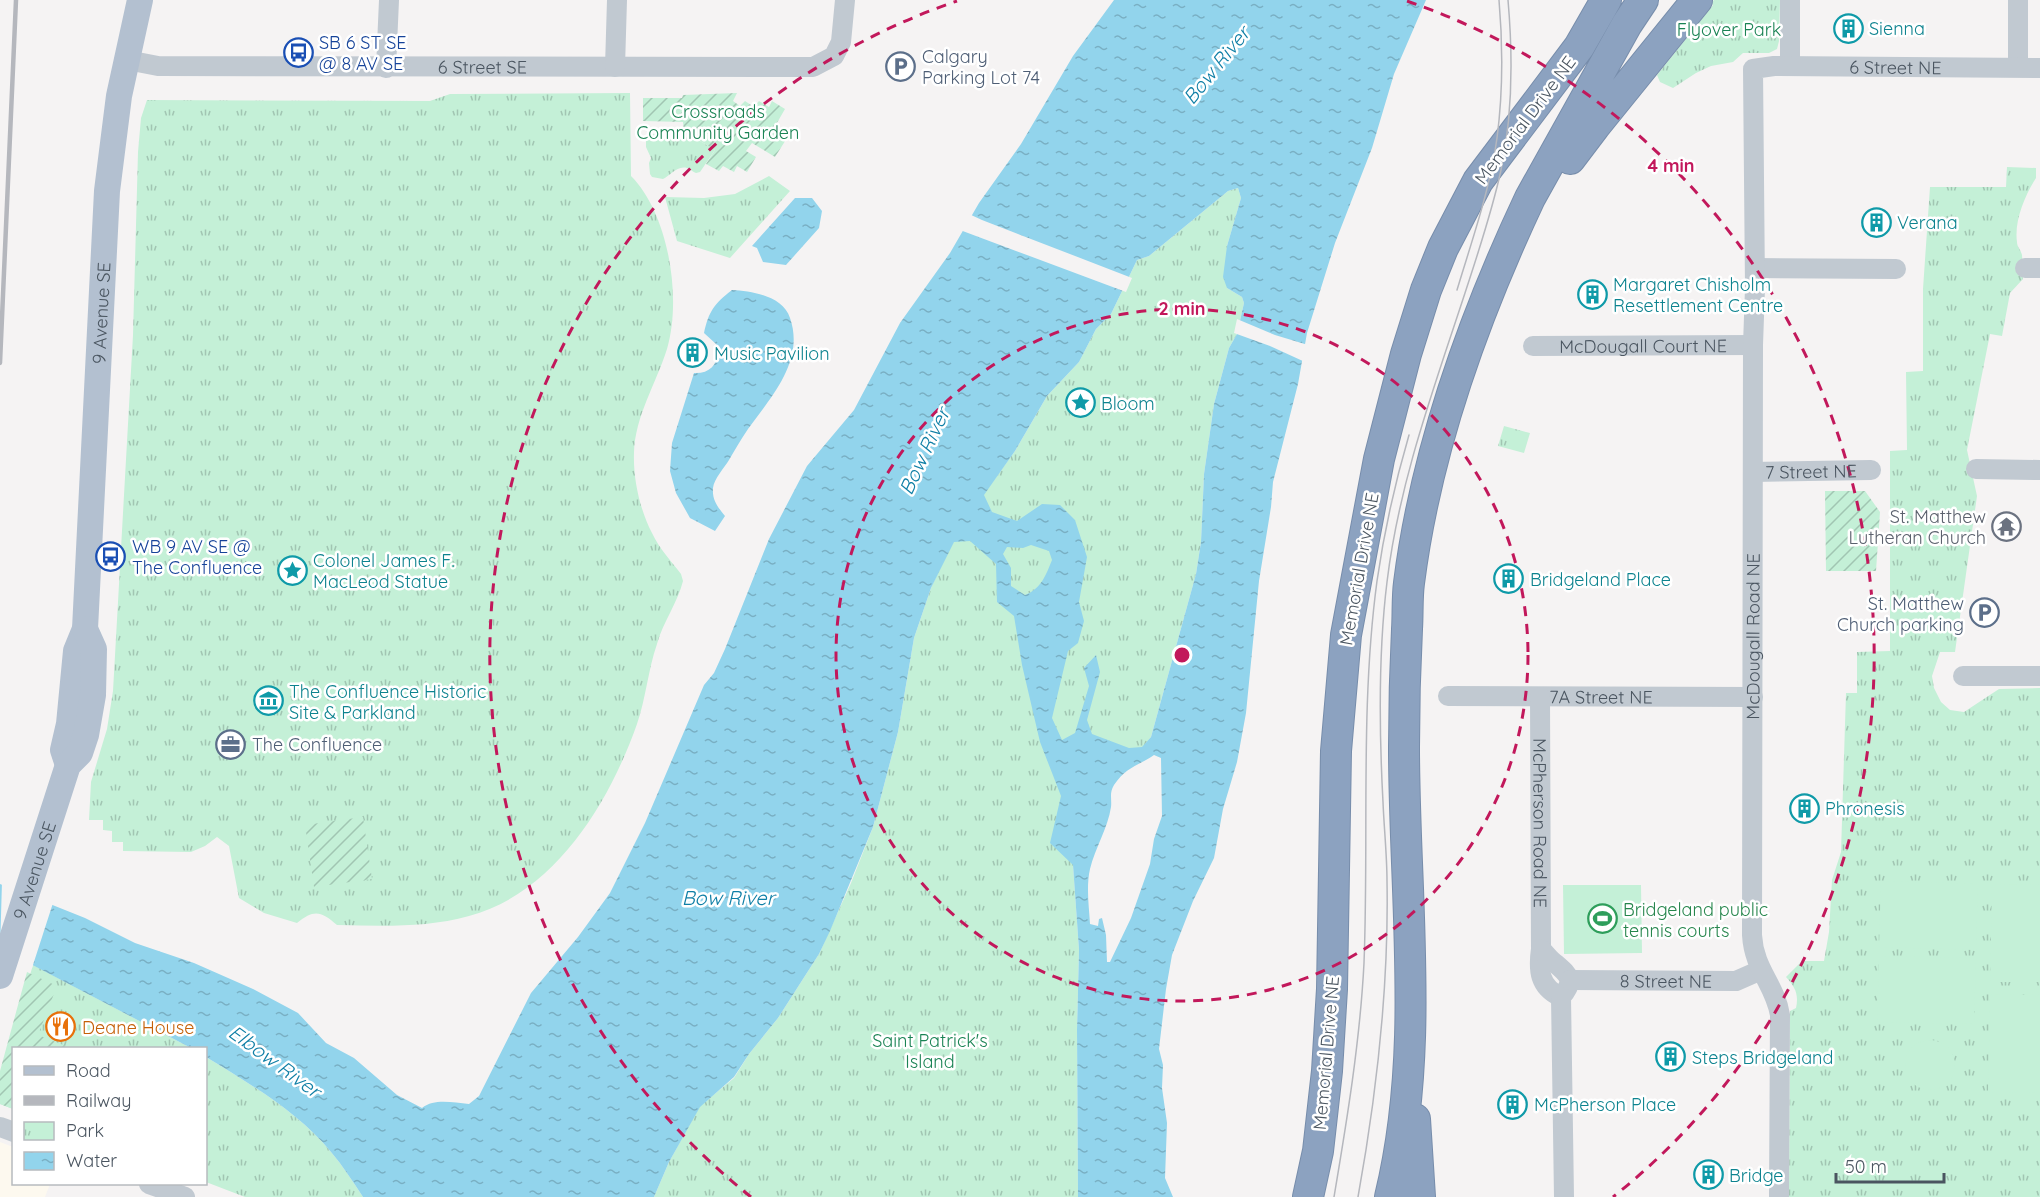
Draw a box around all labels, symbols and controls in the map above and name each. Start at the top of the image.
building icon: Sienna [1832,12,1864,44]
place label: Sienna [1869,17,1925,40]
park label: Flyover Park [1677,18,1781,41]
water label: Bow River [1177,19,1256,109]
place label: SB 6 ST SE @ 8 AV SE [319,31,407,75]
bus stop icon: SB 6 ST SE @ 8 AV SE [282,36,314,68]
place label: Calgary Parking Lot 74 [922,45,1040,89]
parking icon: Calgary Parking Lot 74 [885,50,917,82]
street label: Memorial Drive NE [1469,51,1581,189]
street label: 6 Street SE [438,55,527,78]
street label: 6 Street NE [1849,55,1942,79]
park label: Crossroads Community Garden [637,100,799,144]
text: 4 min [1647,154,1695,177]
building icon: Verana [1860,206,1892,238]
place label: Verana [1897,211,1958,234]
street label: 9 Avenue SE [87,262,115,364]
place label: Margaret Chisholm Resettlement Centre [1613,273,1783,317]
building icon: Margaret Chisholm Resettlement Centre [1576,278,1608,310]
text: 2 min [1159,297,1205,320]
street label: McDougall Court NE [1559,334,1727,357]
building icon: Music Pavilion [677,337,709,369]
place label: Music Pavilion [714,342,830,365]
place icon: Bloom [1064,387,1096,419]
place label: Bloom [1101,392,1155,415]
water label: Bow River [893,402,956,498]
street label: 7 Street NE [1765,459,1857,483]
street label: Memorial Drive NE [1334,491,1384,647]
place label: St. Matthew Lutheran Church [1848,505,1986,549]
temple icon: St. Matthew Lutheran Church [1991,510,2023,542]
place label: WB 9 AV SE @ The Confluence [132,535,262,579]
bus stop icon: WB 9 AV SE @ The Confluence [95,540,127,572]
place label: Colonel James F. MacLeod Statue [313,549,455,593]
street label: McDougall Road NE [1741,553,1764,720]
place icon: Colonel James F. MacLeod Statue [276,554,308,586]
building icon: Bridgeland Place [1493,563,1525,595]
place label: Bridgeland Place [1530,568,1671,591]
place label: St. Matthew Church parking [1837,592,1964,636]
parking icon: St. Matthew Church parking [1969,597,2001,629]
centre of rings [1172,645,1192,665]
place label: The Confluence Historic Site & Parkland [289,680,486,724]
museum icon: The Confluence Historic Site & Parkland [252,685,284,717]
street label: 7A Street NE [1549,685,1653,708]
office icon: The Confluence [215,728,247,760]
place label: The Confluence [252,733,382,756]
street label: McPherson Road NE [1529,738,1552,908]
building icon: Phronesis [1788,792,1820,824]
place label: Phronesis [1825,797,1905,820]
street label: 9 Avenue SE [7,818,61,922]
water label: Bow River [682,885,777,910]
place label: Bridgeland public tennis courts [1623,898,1768,942]
sports icon: Bridgeland public tennis courts [1586,903,1618,935]
street label: 8 Street NE [1620,969,1712,992]
street label: Memorial Drive NE [1308,975,1344,1131]
restaurant icon: Deane House [45,1011,77,1043]
place label: Deane House [82,1016,194,1039]
water label: Elbow River [224,1019,328,1104]
park label: Saint Patrick's Island [872,1029,988,1073]
building icon: Steps Bridgeland [1655,1041,1687,1073]
place label: Steps Bridgeland [1692,1046,1833,1069]
legend [12,1047,207,1185]
text: Road [66,1059,111,1082]
building icon: McPherson Place [1497,1088,1529,1120]
text: Railway [66,1089,132,1112]
place label: McPherson Place [1534,1093,1676,1116]
text: Park [66,1119,104,1142]
scale bar [1836,1146,1944,1184]
text: Water [66,1149,117,1172]
text: 50 m [1845,1155,1887,1178]
building icon: Bridge [1692,1159,1724,1191]
place label: Bridge [1729,1164,1783,1187]

